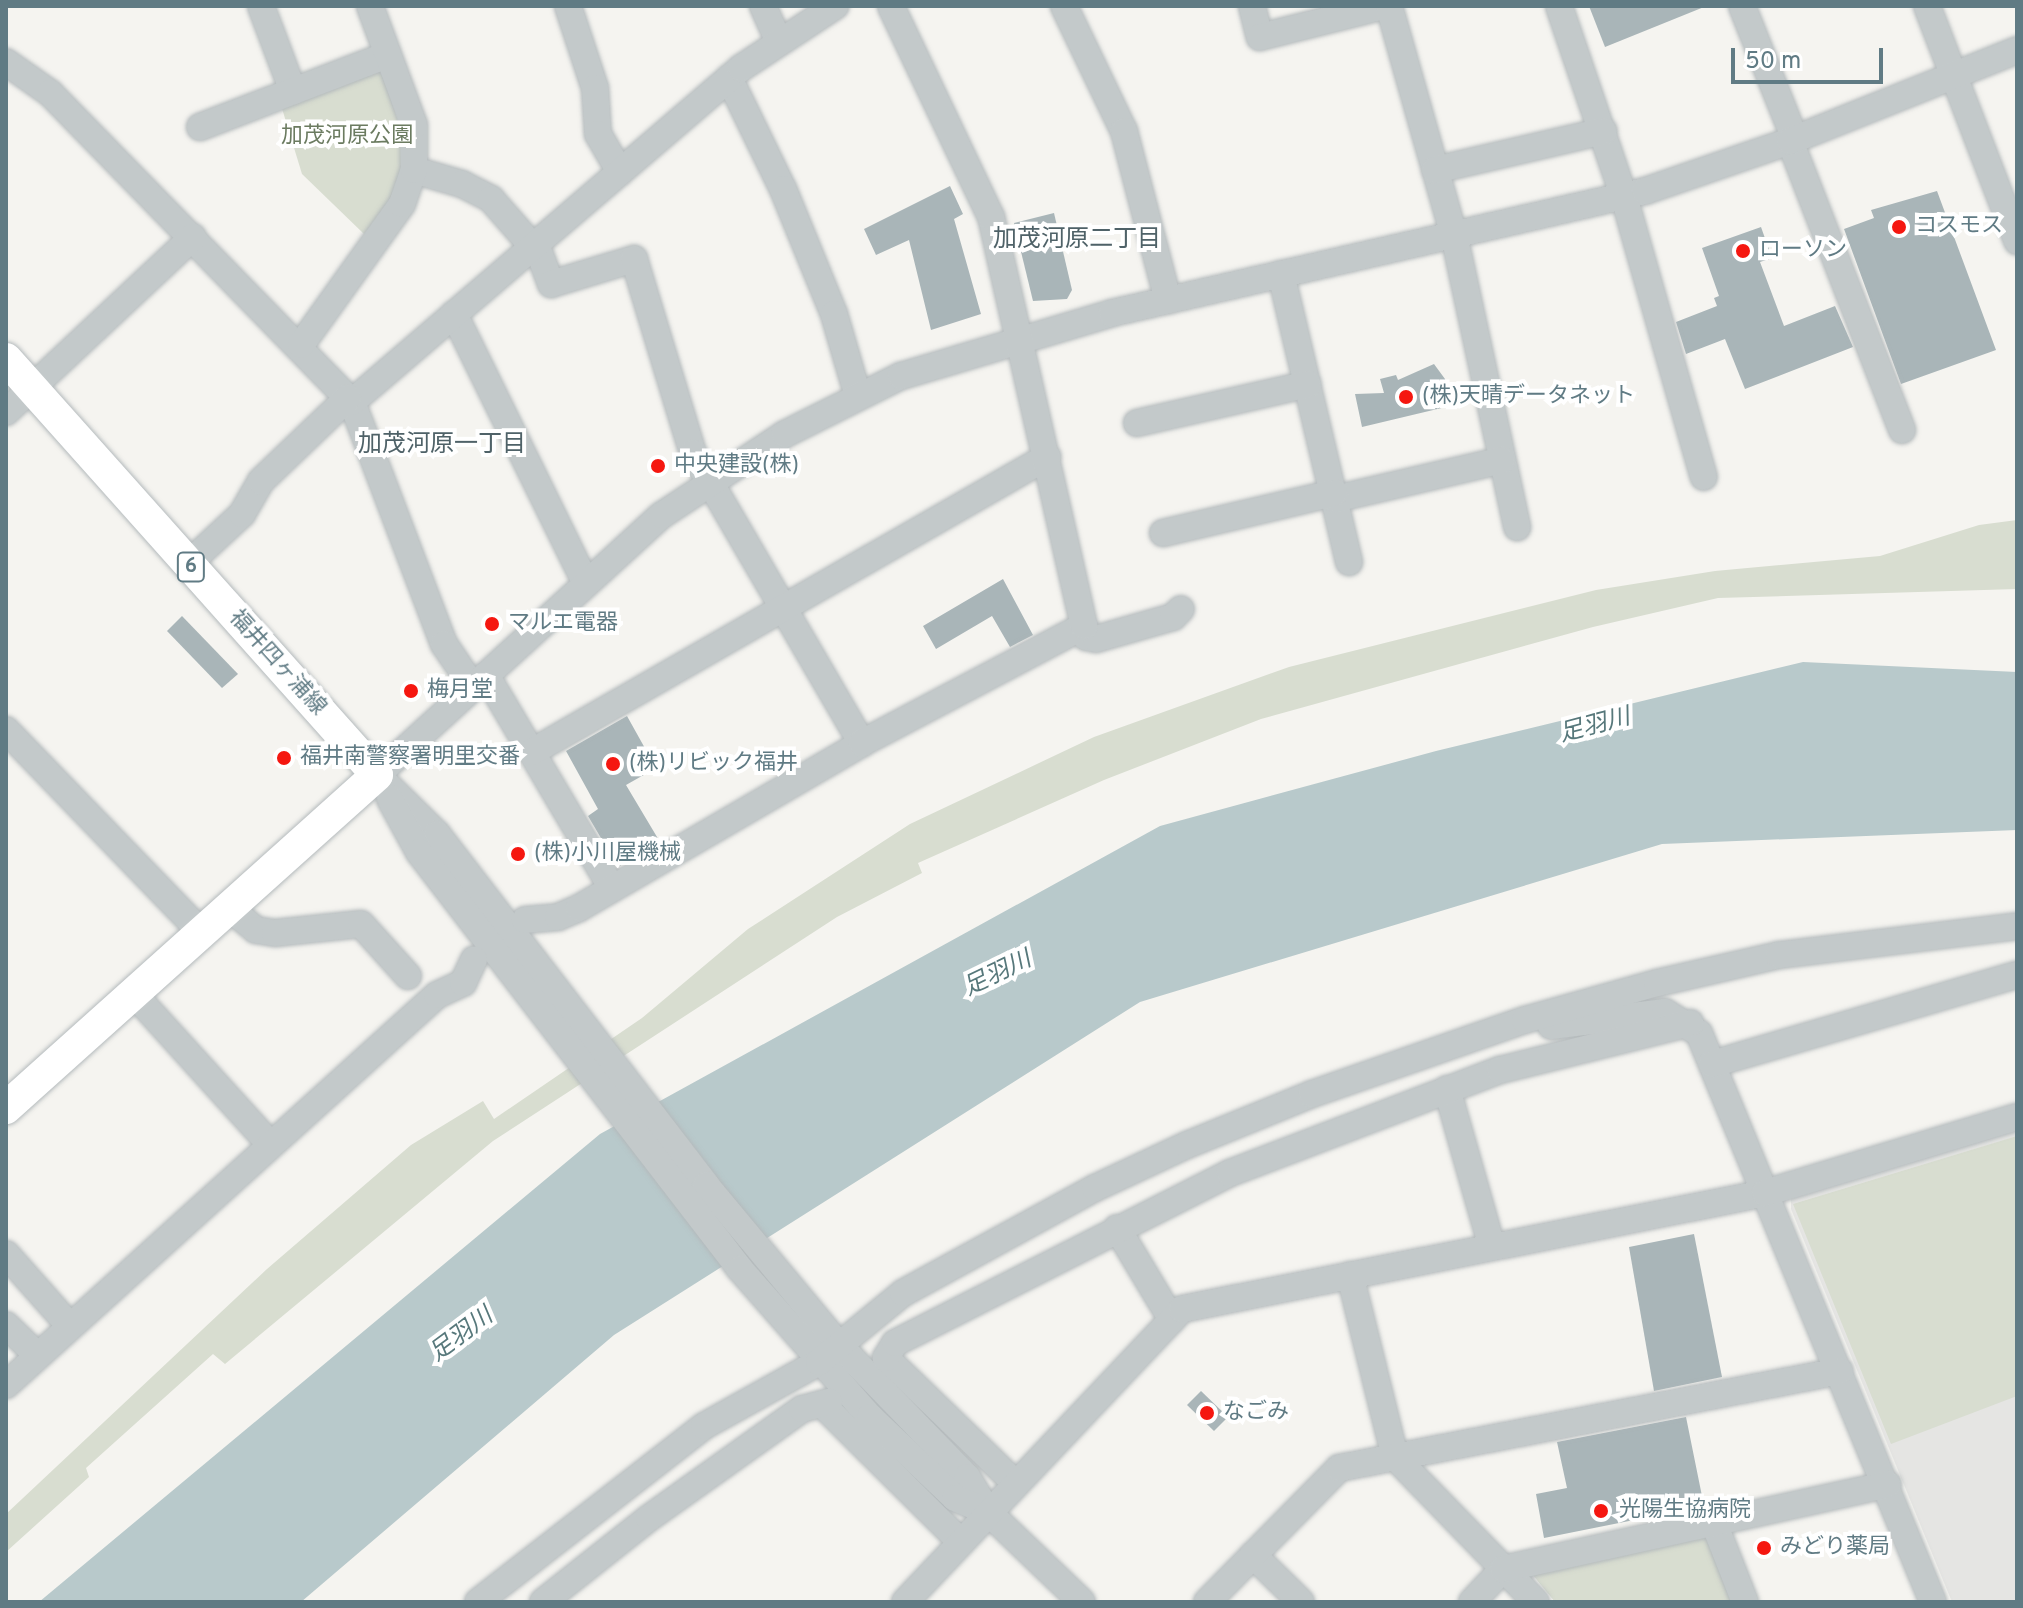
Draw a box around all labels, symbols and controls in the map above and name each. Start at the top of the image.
scale bar [1735,32,1887,82]
text: 50 m [1745,47,1801,77]
park label: 加茂河原公園 [281,124,413,150]
place label: コスモス [1915,214,2003,240]
marker: コスモス [1890,218,1908,236]
district label: 加茂河原二丁目 [993,227,1161,255]
place label: ローソン [1759,238,1847,264]
marker: ローソン [1734,242,1752,260]
place label: (株)天晴データネット [1422,384,1635,410]
marker: (株)天晴データネット [1397,388,1415,406]
district label: 加茂河原一丁目 [358,432,526,460]
place label: 中央建設(株) [674,453,799,479]
marker: 中央建設(株) [649,457,667,475]
road number: 6 [175,551,207,583]
street label: 福井四ヶ浦線 [223,605,331,721]
place label: マルエ電器 [508,611,618,637]
marker: マルエ電器 [483,615,501,633]
place label: 梅月堂 [427,678,493,704]
marker: 梅月堂 [402,682,420,700]
water label: 足羽川 [1556,704,1634,750]
place label: 福井南警察署明里交番 [300,745,520,771]
marker: 福井南警察署明里交番 [275,749,293,767]
place label: (株)リビック福井 [629,751,798,777]
marker: (株)リビック福井 [604,755,622,773]
place label: (株)小川屋機械 [534,841,681,867]
marker: (株)小川屋機械 [509,845,527,863]
water label: 足羽川 [959,946,1037,1004]
water label: 足羽川 [425,1303,499,1369]
place label: なごみ [1223,1400,1289,1426]
marker: なごみ [1198,1404,1216,1422]
place label: 光陽生協病院 [1619,1498,1751,1524]
marker: 光陽生協病院 [1590,1500,1612,1522]
place label: みどり薬局 [1780,1535,1890,1561]
marker: みどり薬局 [1755,1539,1773,1557]

